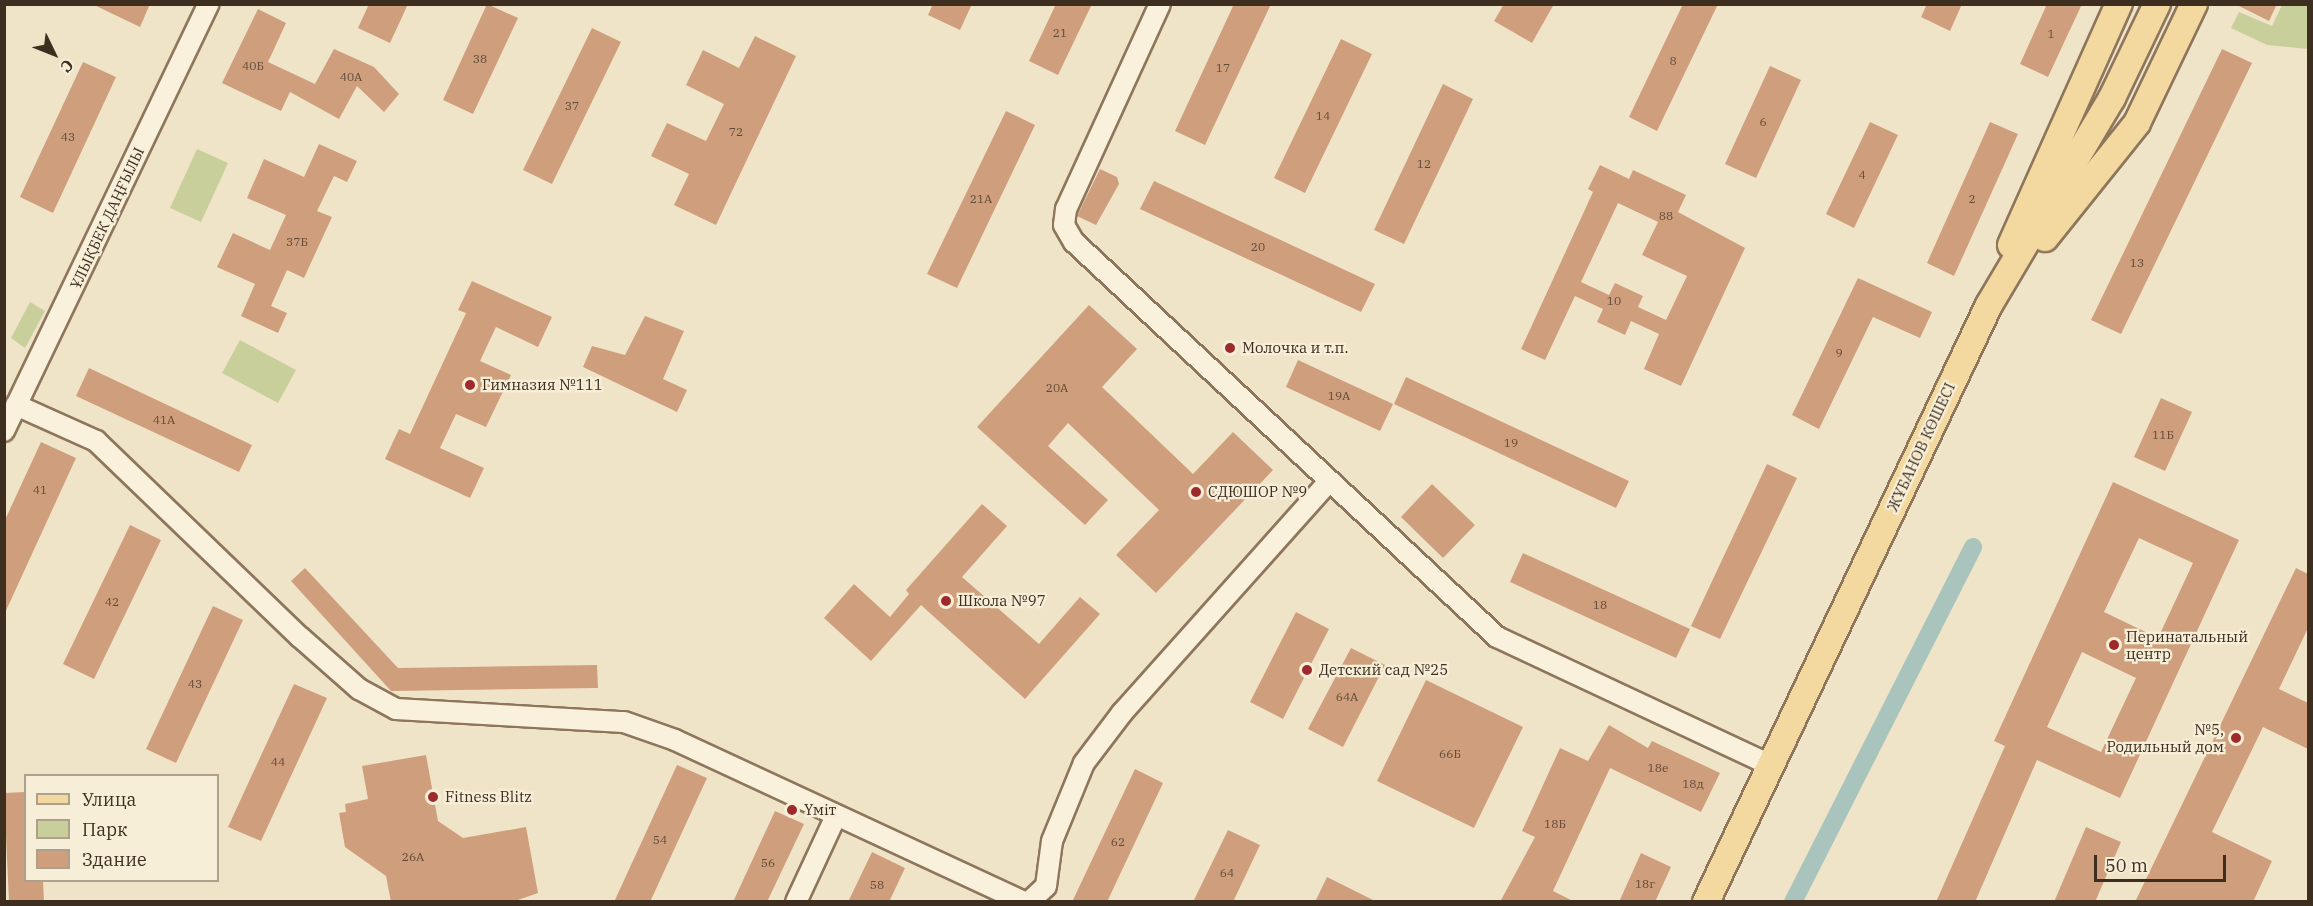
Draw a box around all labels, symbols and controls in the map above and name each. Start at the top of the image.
north arrow [24,24,84,84]
house number: 21 [1053,26,1067,40]
house number: 1 [2047,27,2055,41]
house number: 38 [473,52,487,66]
house number: 8 [1669,54,1677,68]
text: С [56,56,78,77]
house number: 40Б [242,59,264,73]
house number: 17 [1216,61,1230,75]
house number: 40А [340,70,362,84]
house number: 37 [565,99,579,113]
house number: 14 [1316,109,1330,123]
house number: 6 [1759,115,1767,129]
house number: 72 [729,125,743,139]
house number: 43 [61,130,75,144]
street label: ҰЛЫҚБЕК ДАҢҒЫЛЫ [66,144,148,292]
house number: 12 [1417,157,1431,171]
house number: 4 [1858,168,1866,182]
house number: 21А [970,192,992,206]
house number: 2 [1968,192,1976,206]
house number: 88 [1659,209,1673,223]
house number: 37Б [286,235,308,249]
house number: 20 [1251,240,1265,254]
house number: 13 [2130,256,2144,270]
house number: 10 [1607,294,1621,308]
place label: Молочка и т.п. [1242,339,1348,357]
marker: Молочка и т.п. [1223,341,1237,355]
house number: 9 [1835,346,1843,360]
place label: Гимназия №111 [482,376,603,394]
marker: Гимназия №111 [463,378,477,392]
street label: ЖҰБАНОВ КӨШЕСІ [1883,380,1959,514]
house number: 20А [1046,381,1068,395]
house number: 19А [1328,389,1350,403]
house number: 41А [153,413,175,427]
house number: 11Б [2152,428,2174,442]
house number: 19 [1504,436,1518,450]
house number: 41 [33,483,47,497]
place label: СДЮШОР №9 [1208,483,1307,501]
marker: СДЮШОР №9 [1189,485,1203,499]
place label: Школа №97 [958,592,1046,610]
marker: Школа №97 [939,594,953,608]
house number: 42 [105,595,119,609]
house number: 18 [1593,598,1607,612]
place label: Перинатальный центр [2126,627,2248,662]
marker: Перинатальный центр [2107,638,2121,652]
place label: Детский сад №25 [1319,661,1448,679]
marker: Детский сад №25 [1300,663,1314,677]
house number: 43 [188,677,202,691]
house number: 64А [1336,690,1358,704]
place label: №5, Родильный дом [2106,720,2224,755]
marker: №5, Родильный дом [2229,731,2243,745]
house number: 66Б [1439,747,1461,761]
house number: 44 [271,755,285,769]
house number: 18е [1648,761,1668,775]
legend [24,774,219,882]
house number: 18д [1682,777,1704,791]
text: Улица [82,788,136,811]
place label: Fitness Blitz [445,788,532,806]
marker: Fitness Blitz [426,790,440,804]
place label: Үміт [804,801,836,819]
marker: Үміт [785,803,799,817]
house number: 18Б [1544,817,1566,831]
text: Парк [82,818,128,841]
house number: 54 [653,833,667,847]
house number: 62 [1111,835,1125,849]
scale bar [2097,843,2229,881]
text: Здание [82,848,147,871]
house number: 26А [402,850,424,864]
text: 50 m [2105,854,2148,877]
house number: 56 [761,856,775,870]
house number: 64 [1220,866,1234,880]
house number: 18г [1635,877,1655,891]
house number: 58 [870,878,884,892]

